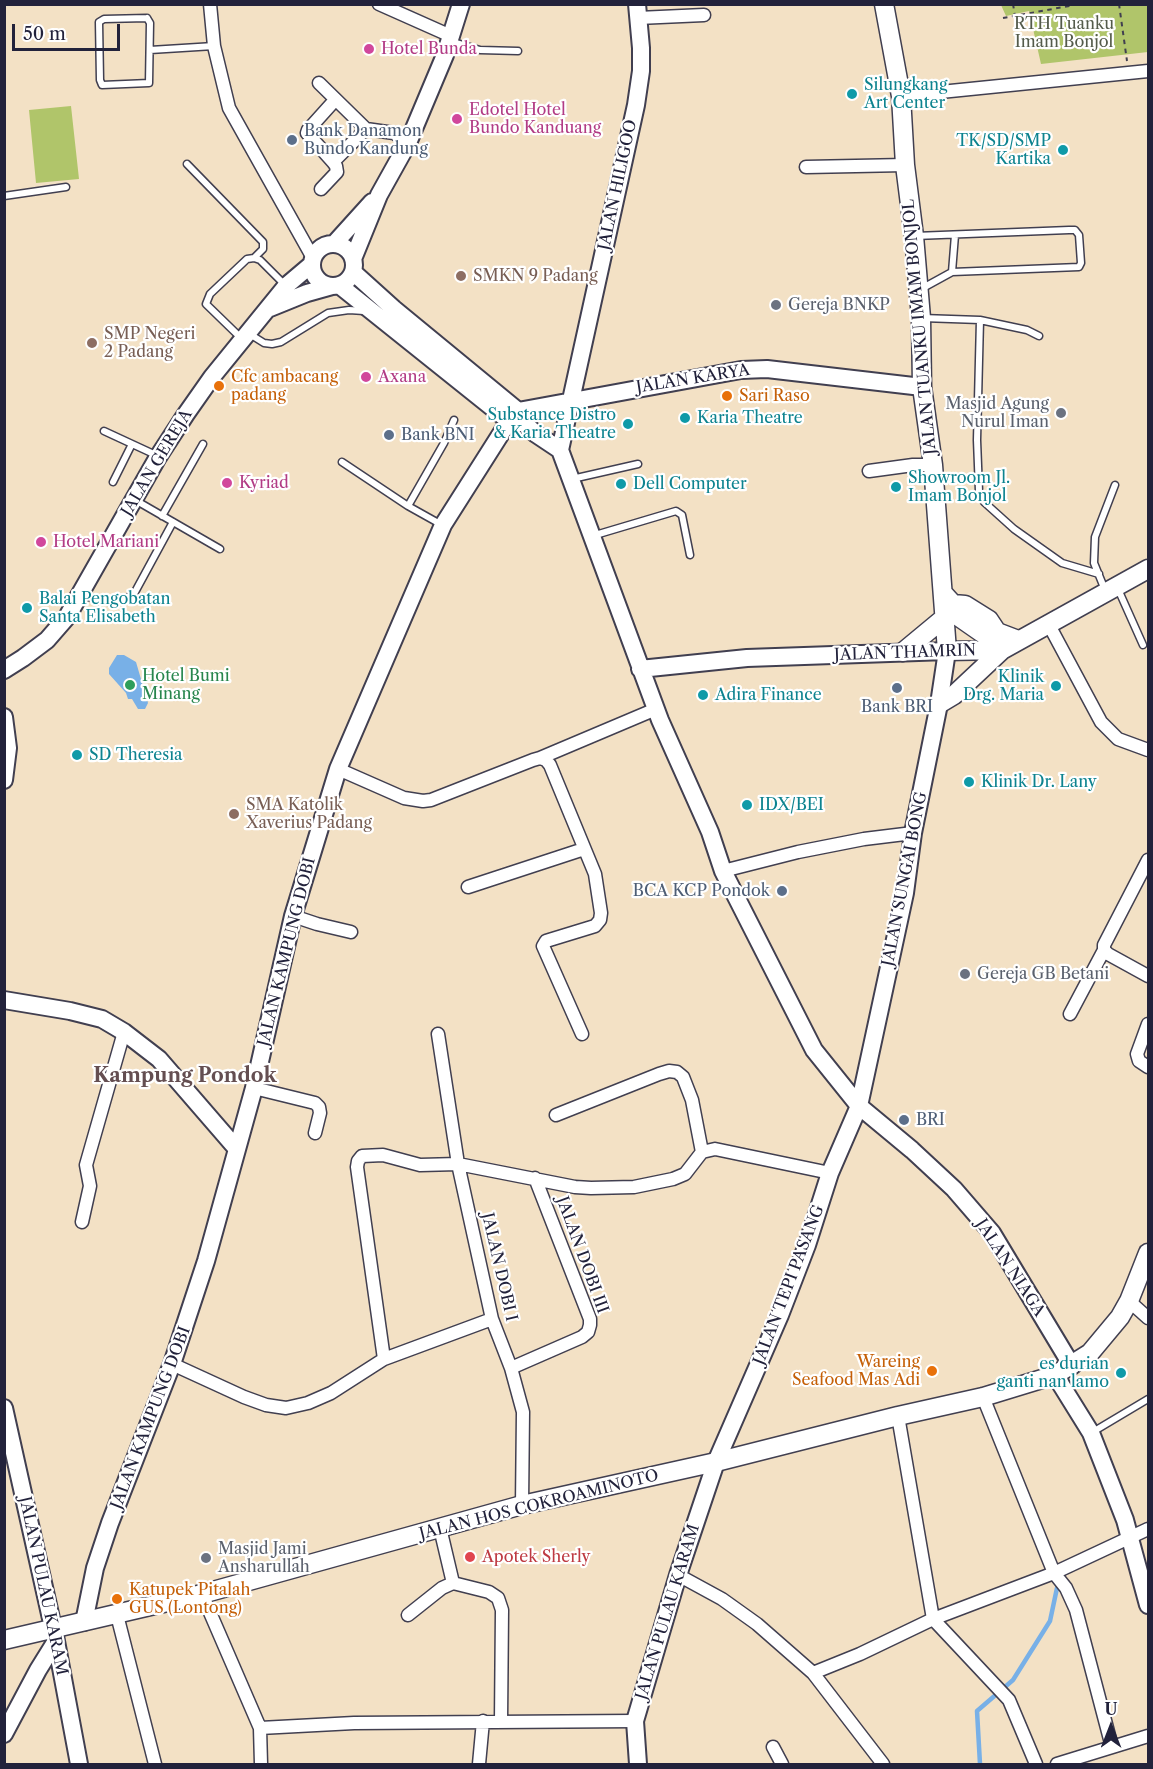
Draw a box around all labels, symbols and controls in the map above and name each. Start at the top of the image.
scale bar [15,12,123,50]
park label: RTH Tuanku Imam Bonjol [1014,14,1114,52]
text: 50 m [23,23,66,45]
place label: Hotel Bunda [381,39,477,59]
marker: Hotel Bunda [362,42,376,56]
place label: Silungkang Art Center [864,75,947,113]
marker: Silungkang Art Center [845,87,859,101]
place label: Edotel Hotel Bundo Kanduang [469,100,601,138]
marker: Edotel Hotel Bundo Kanduang [450,112,464,126]
street label: JALAN HILIGOO [595,118,641,252]
place label: Bank Danamon Bundo Kandung [304,121,428,159]
place label: TK/SD/SMP Kartika [956,131,1051,169]
marker: Bank Danamon Bundo Kandung [285,133,299,147]
marker: TK/SD/SMP Kartika [1056,143,1070,157]
street label: JALAN TUANKU IMAM BONJOL [899,198,941,456]
place label: SMKN 9 Padang [473,266,598,286]
marker: SMKN 9 Padang [454,269,468,283]
place label: Gereja BNKP [788,295,890,315]
marker: Gereja BNKP [769,298,783,312]
place label: SMP Negeri 2 Padang [104,324,195,362]
marker: SMP Negeri 2 Padang [85,336,99,350]
street label: JALAN KARYA [635,361,751,397]
place label: Cfc ambacang padang [231,367,338,405]
place label: Axana [378,367,426,387]
marker: Axana [359,370,373,384]
marker: Cfc ambacang padang [212,379,226,393]
place label: Sari Raso [739,386,810,406]
marker: Sari Raso [720,389,734,403]
place label: Masjid Agung Nurul Iman [946,394,1049,432]
place label: Substance Distro & Karia Theatre [488,405,616,443]
street label: JALAN GEREJA [117,406,197,520]
marker: Masjid Agung Nurul Iman [1054,406,1068,420]
place label: Karia Theatre [697,408,803,428]
marker: Karia Theatre [678,411,692,425]
marker: Substance Distro & Karia Theatre [621,417,635,431]
place label: Bank BNI [401,425,474,445]
marker: Bank BNI [382,428,396,442]
place label: Showroom Jl. Imam Bonjol [908,468,1010,506]
place label: Kyriad [239,473,289,493]
place label: Dell Computer [633,474,747,494]
marker: Kyriad [220,476,234,490]
marker: Dell Computer [614,477,628,491]
marker: Showroom Jl. Imam Bonjol [889,480,903,494]
place label: Hotel Mariani [53,532,159,552]
marker: Hotel Mariani [34,535,48,549]
place label: Balai Pengobatan Santa Elisabeth [39,589,170,627]
marker: Balai Pengobatan Santa Elisabeth [20,601,34,615]
street label: JALAN THAMRIN [834,641,976,665]
place label: Hotel Bumi Minang [142,666,230,704]
place label: Klinik Drg. Maria [963,667,1044,705]
marker: Hotel Bumi Minang [123,678,137,692]
marker: Klinik Drg. Maria [1049,679,1063,693]
marker: Bank BRI [890,681,904,695]
place label: Adira Finance [715,685,822,705]
marker: Adira Finance [696,688,710,702]
place label: Bank BRI [861,697,933,717]
place label: SD Theresia [89,745,183,765]
marker: SD Theresia [70,748,84,762]
place label: Klinik Dr. Lany [981,772,1097,792]
marker: Klinik Dr. Lany [962,775,976,789]
street label: JALAN SUNGAI BONG [879,790,931,968]
place label: SMA Katolik Xaverius Padang [246,795,372,833]
place label: IDX/BEI [759,795,824,815]
marker: IDX/BEI [740,798,754,812]
marker: SMA Katolik Xaverius Padang [227,807,241,821]
street label: JALAN KAMPUNG DOBI [254,855,320,1049]
place label: BCA KCP Pondok [633,881,770,901]
marker: BCA KCP Pondok [775,884,789,898]
place label: Gereja GB Betani [977,964,1109,984]
marker: Gereja GB Betani [958,967,972,981]
district label: Kampung Pondok [93,1064,277,1088]
place label: BRI [916,1110,945,1130]
marker: BRI [897,1113,911,1127]
street label: JALAN DOBI III [552,1194,612,1316]
street label: JALAN TEPI PASANG [750,1202,828,1368]
street label: JALAN DOBI I [477,1211,521,1323]
street label: JALAN NIAGA [971,1216,1049,1320]
street label: JALAN KAMPUNG DOBI [107,1324,195,1512]
place label: Wareing Seafood Mas Adi [792,1352,920,1390]
place label: es durian ganti nan lamo [997,1354,1109,1392]
marker: Wareing Seafood Mas Adi [925,1364,939,1378]
marker: es durian ganti nan lamo [1114,1366,1128,1380]
street label: JALAN HOS COKROAMINOTO [417,1466,661,1544]
street label: JALAN PULAU KARAM [15,1495,71,1677]
street label: JALAN PULAU KARAM [632,1522,704,1702]
place label: Masjid Jami Ansharullah [218,1539,310,1577]
place label: Apotek Sherly [482,1547,590,1567]
marker: Apotek Sherly [463,1550,477,1564]
marker: Masjid Jami Ansharullah [199,1551,213,1565]
place label: Katupek Pitalah GUS (Lontong) [129,1580,250,1618]
marker: Katupek Pitalah GUS (Lontong) [110,1592,124,1606]
north arrow [1081,1697,1141,1757]
text: U [1105,1699,1118,1719]

